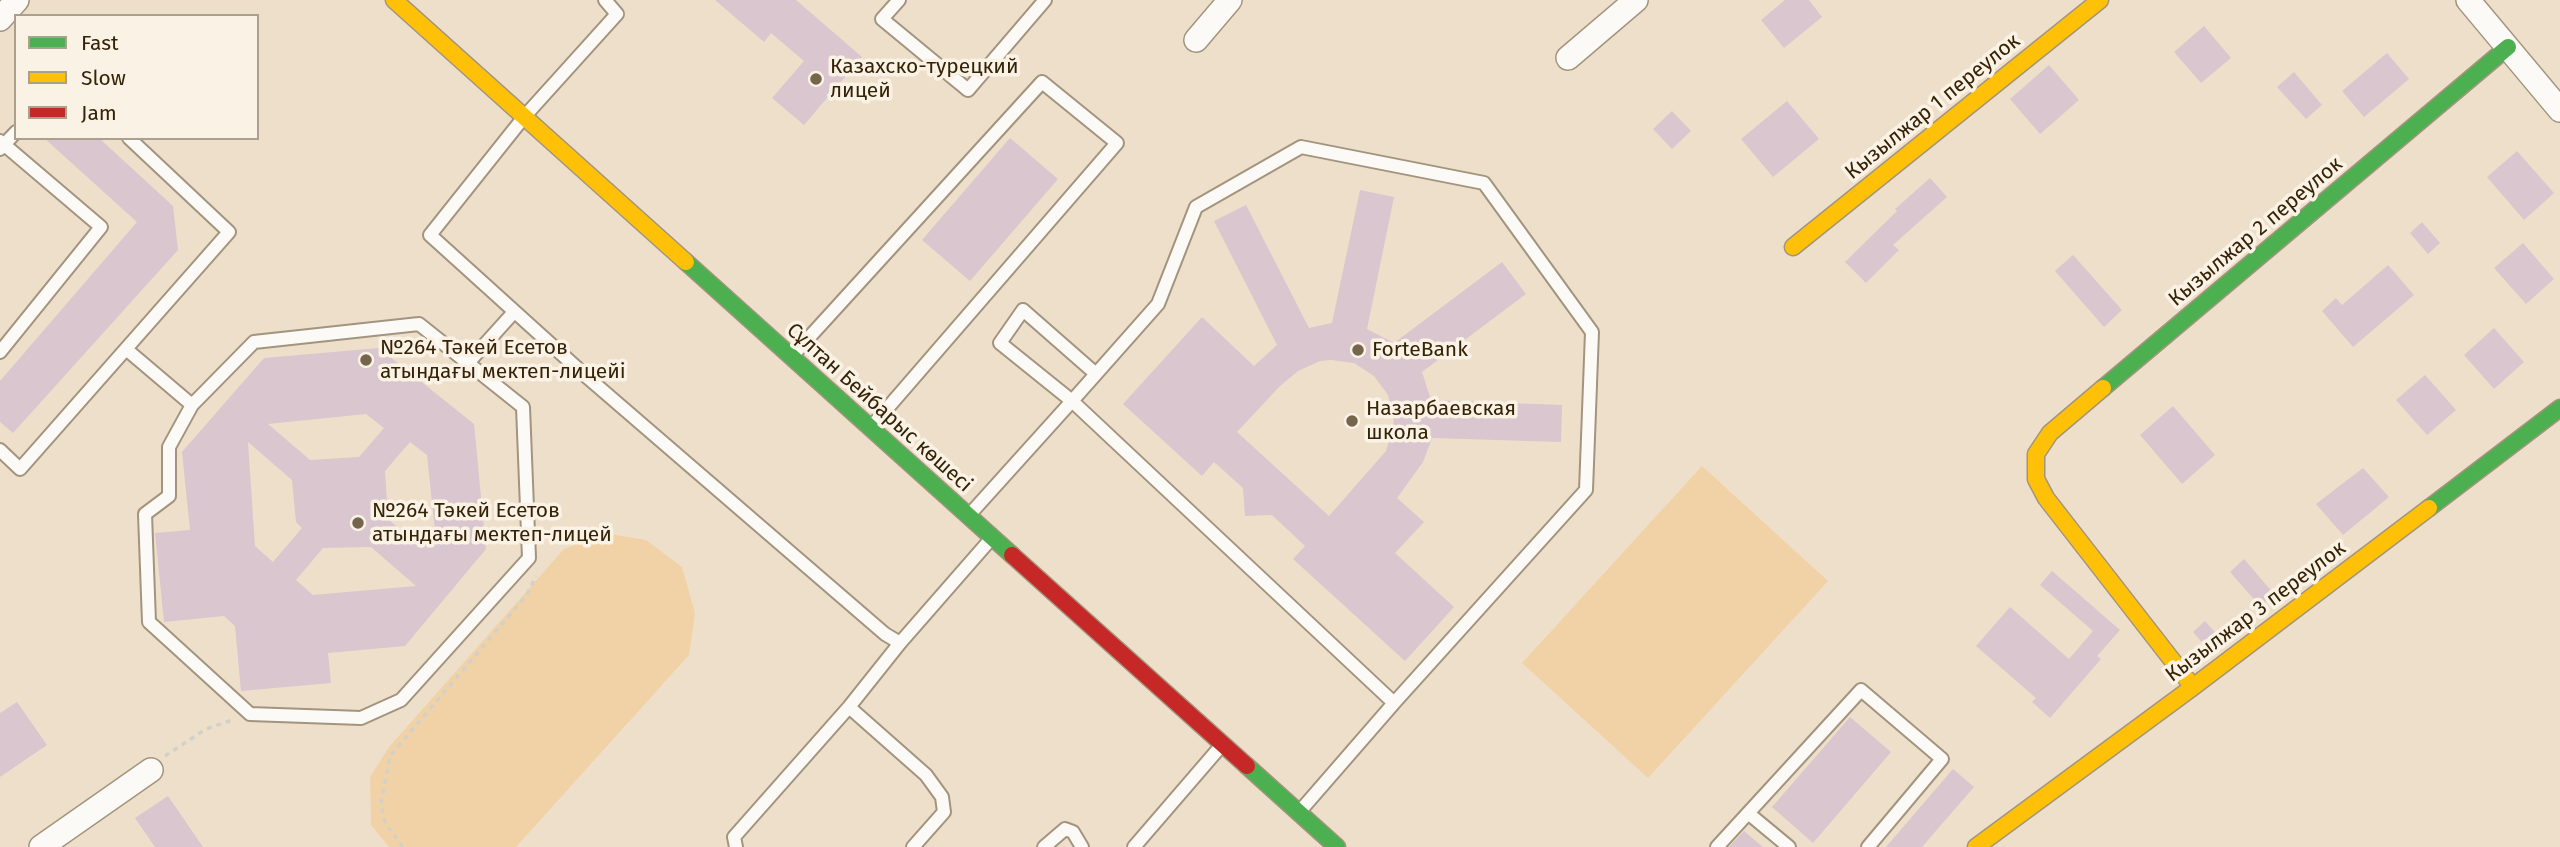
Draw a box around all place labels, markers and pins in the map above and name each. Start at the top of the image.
place label: Казахско-турецкий лицей [830,54,1019,104]
marker: Казахско-турецкий лицей [808,71,824,87]
place label: №264 Тәкей Есетов атындағы мектеп-лицейі [380,335,626,385]
place label: ForteBank [1372,337,1468,363]
marker: ForteBank [1350,342,1366,358]
marker: №264 Тәкей Есетов атындағы мектеп-лицейі [358,352,374,368]
place label: Назарбаевская школа [1366,396,1516,446]
marker: Назарбаевская школа [1344,413,1360,429]
place label: №264 Тәкей Есетов атындағы мектеп-лицей [372,498,612,548]
marker: №264 Тәкей Есетов атындағы мектеп-лицей [350,515,366,531]

